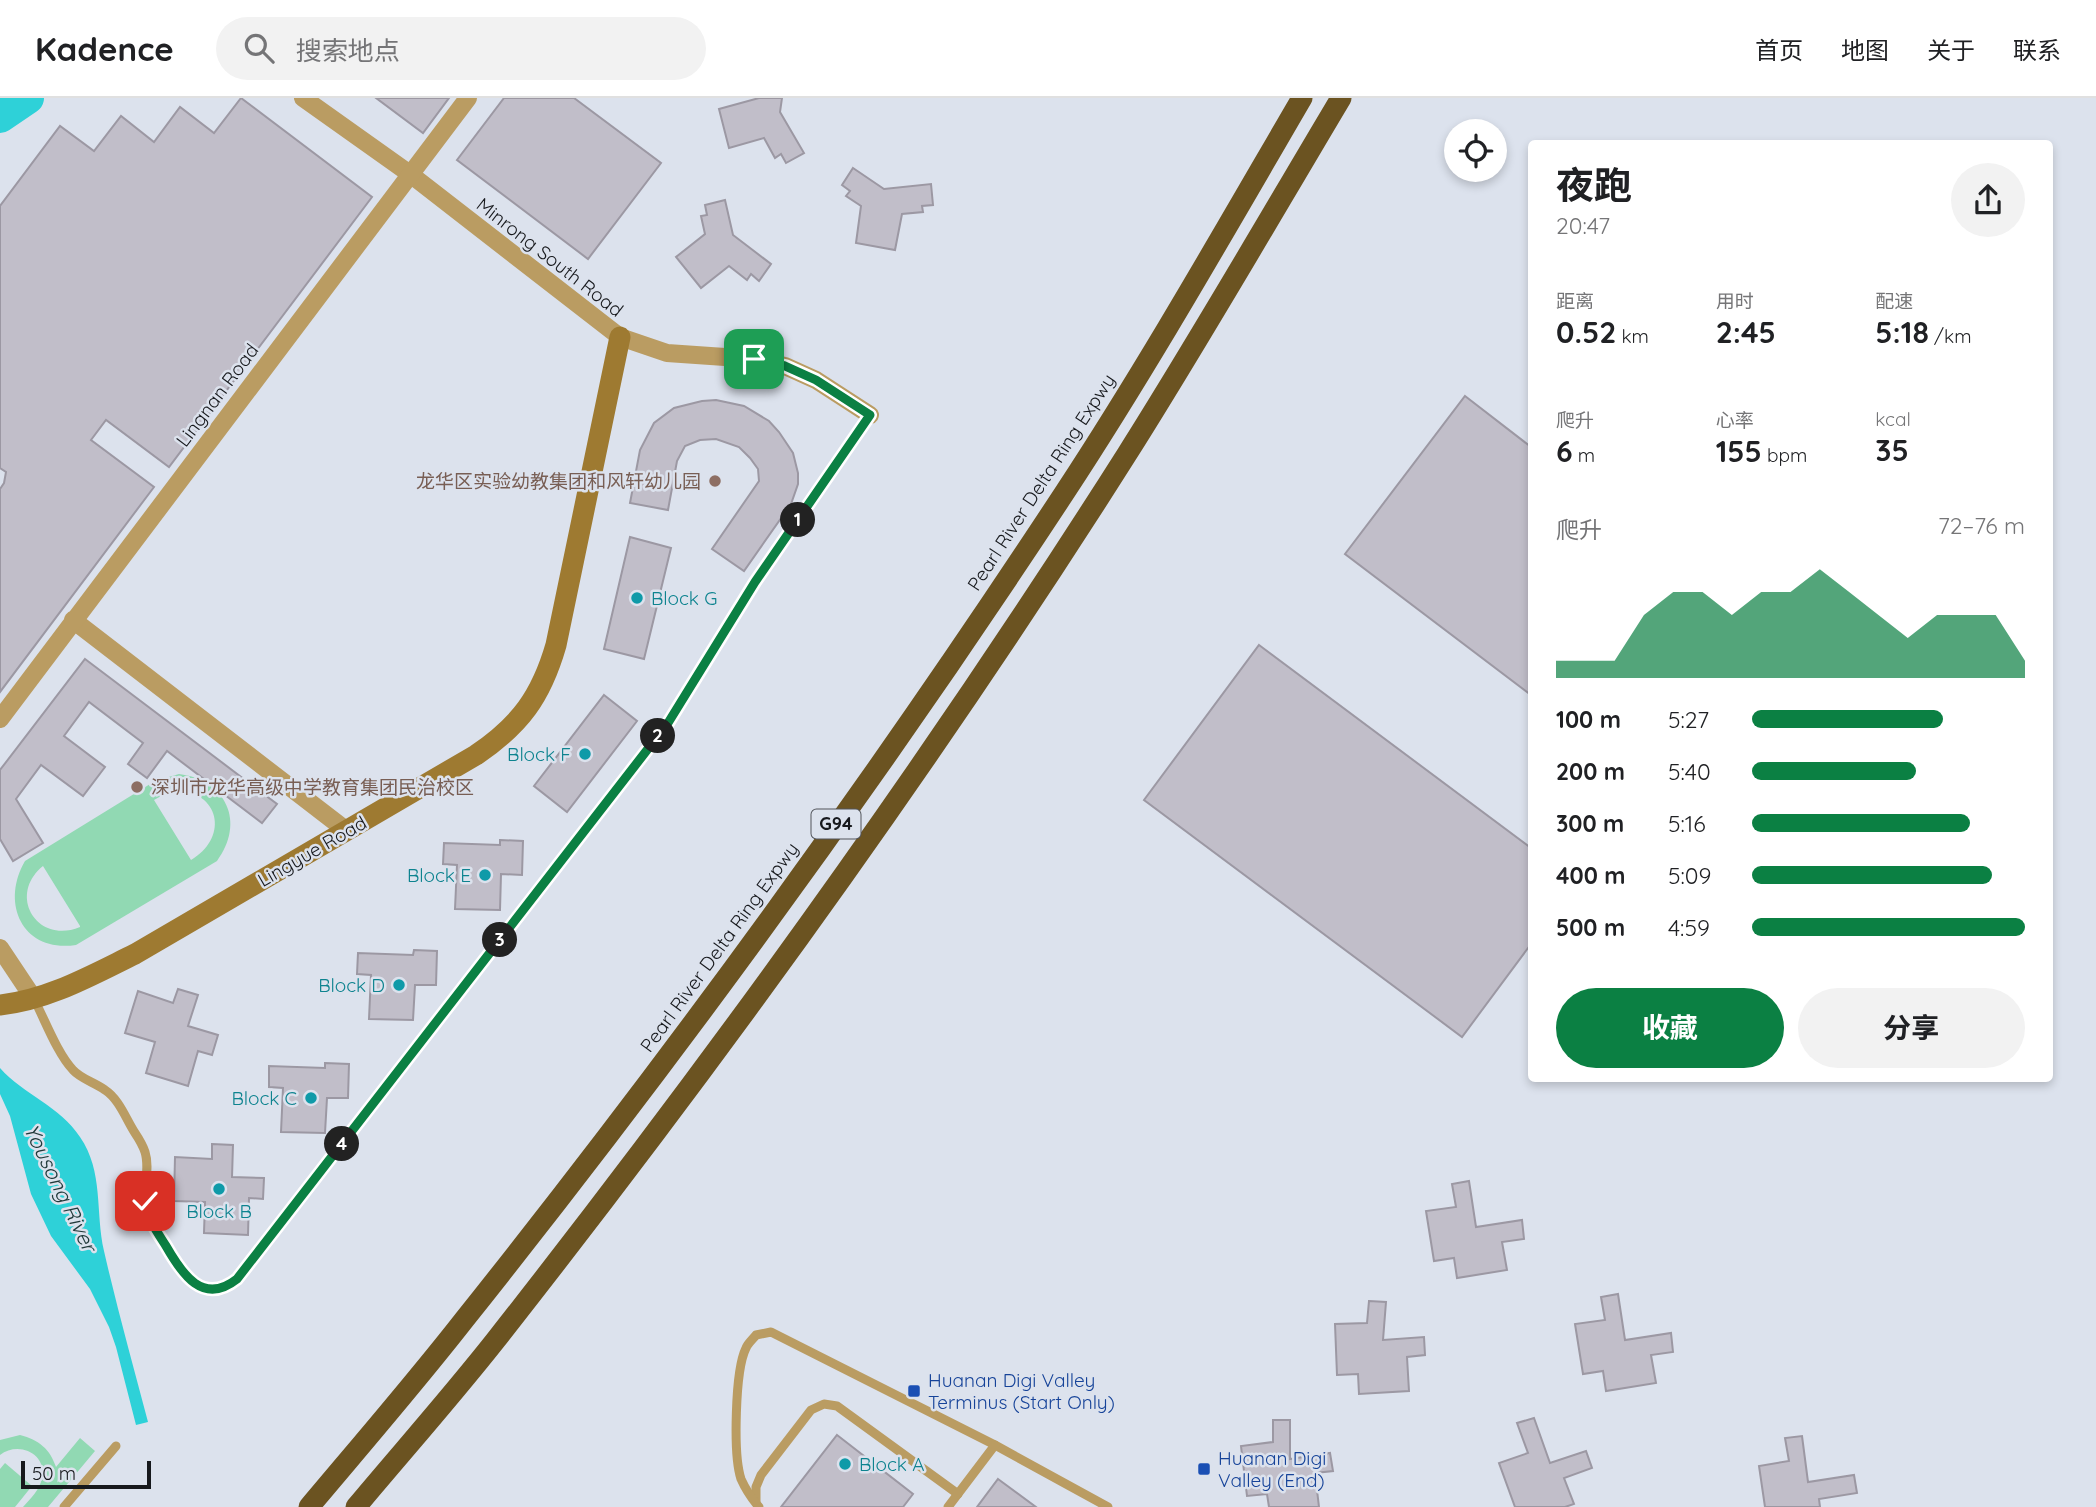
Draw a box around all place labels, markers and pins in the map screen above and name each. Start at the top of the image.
pin [724,329,784,389]
place label: 龙华区实验幼教集团和风轩幼儿园 [416,469,701,493]
marker: 龙华区实验幼教集团和风轩幼儿园 [707,473,723,489]
pin: 1 [780,502,816,538]
place label: Block G [651,586,717,610]
marker: Block G [629,590,645,606]
pin: 2 [640,718,676,754]
place label: Block F [507,742,571,766]
marker: Block F [577,746,593,762]
place label: 深圳市龙华高级中学教育集团民治校区 [151,775,474,799]
marker: 深圳市龙华高级中学教育集团民治校区 [129,779,145,795]
place label: Block E [407,863,471,887]
marker: Block E [477,867,493,883]
pin: 3 [482,922,518,958]
place label: Block D [318,973,385,997]
marker: Block D [391,977,407,993]
place label: Block C [231,1086,297,1110]
marker: Block C [303,1090,319,1106]
pin: 4 [324,1126,360,1162]
pin [115,1171,175,1231]
marker: Block B [211,1181,227,1197]
place label: Block B [186,1199,252,1223]
place label: Huanan Digi Valley Terminus (Start Only) [928,1368,1115,1414]
marker: Huanan Digi Valley Terminus (Start Only) [906,1383,922,1399]
place label: Huanan Digi Valley (End) [1218,1446,1326,1492]
place label: Block A [859,1452,924,1476]
marker: Block A [837,1456,853,1472]
marker: Huanan Digi Valley (End) [1196,1461,1212,1477]

